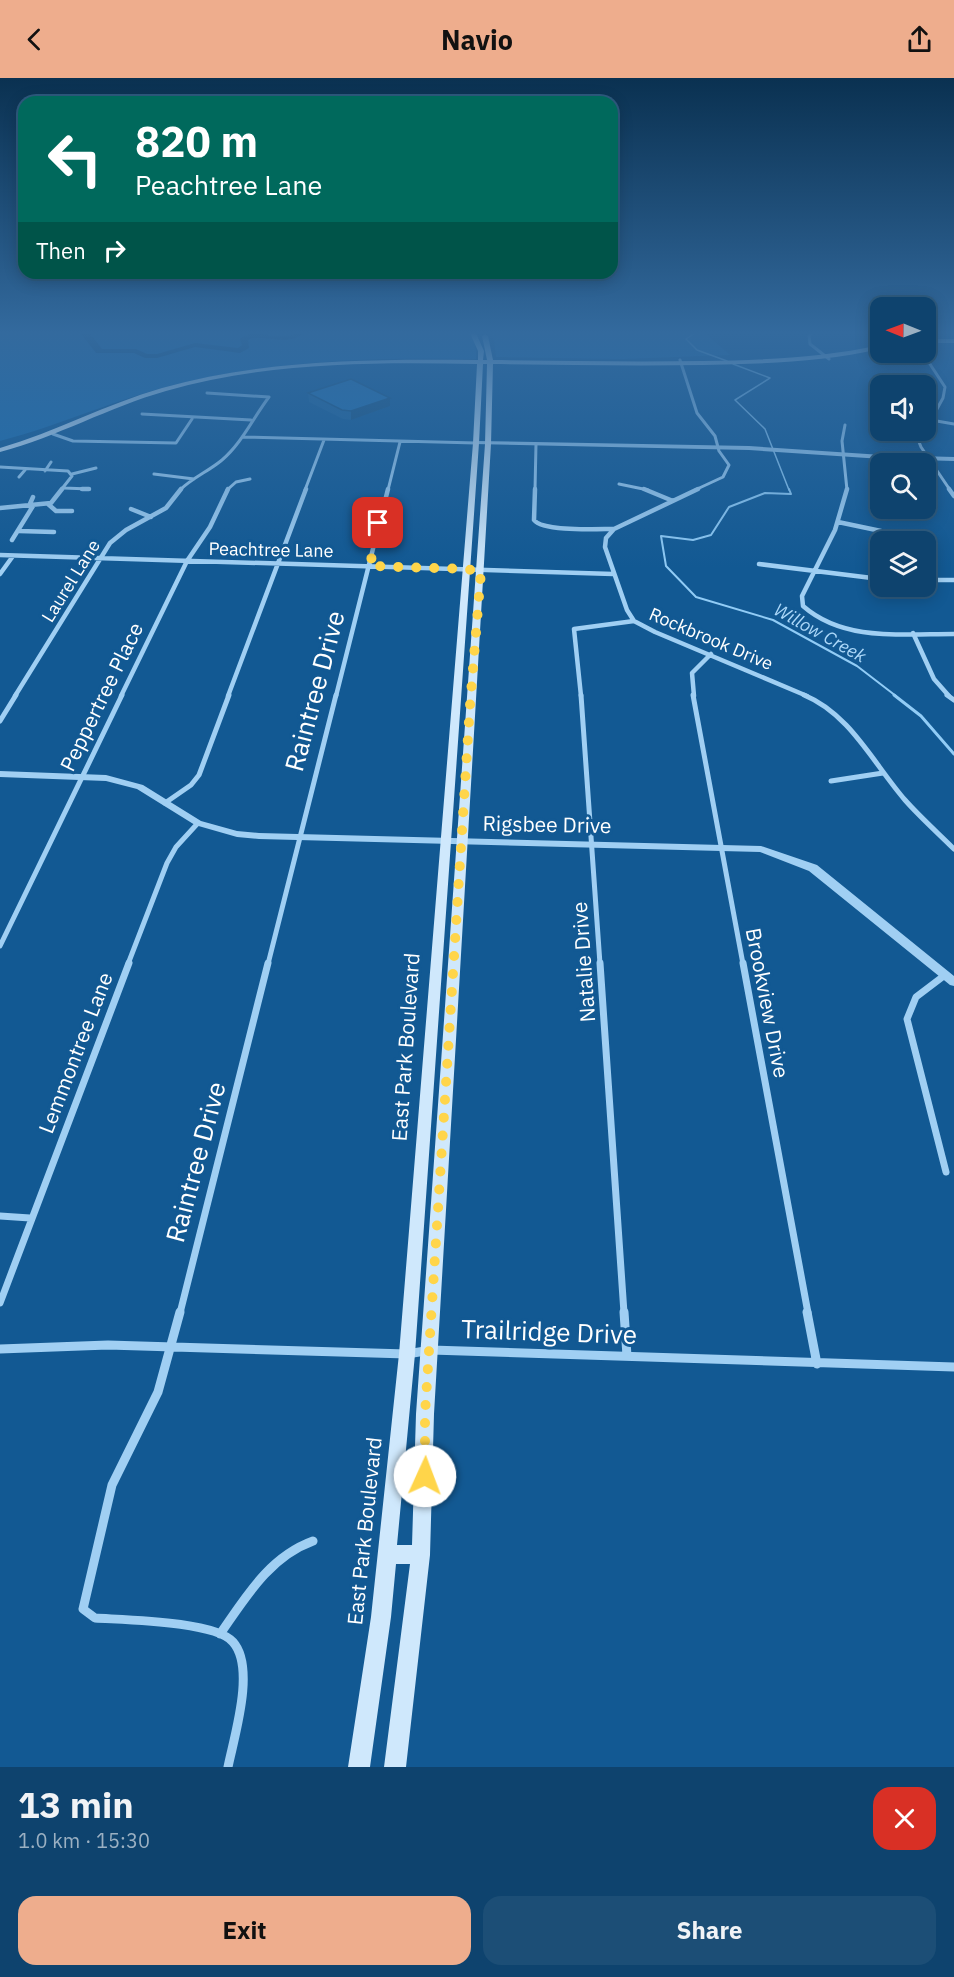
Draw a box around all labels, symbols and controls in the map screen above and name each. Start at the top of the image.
text: Navio [441,22,513,57]
icon: back [18,23,51,56]
icon: share [903,23,936,56]
text: 820 m [135,114,258,169]
icon: left [36,120,114,198]
text: Peachtree Lane [135,167,322,202]
icon: right [98,234,131,267]
text: Then [36,236,86,265]
north arrow [870,297,936,363]
map controls [870,297,936,597]
button: sound [870,375,936,441]
button: search [870,453,936,519]
pin [352,497,403,548]
icon: arrive [361,506,394,539]
button: layers [870,531,936,597]
street label: Laurel Lane [36,535,105,626]
street label: Peachtree Lane [208,537,334,562]
water label: Willow Creek [770,598,871,668]
street label: Rockbrook Drive [646,602,777,675]
street label: Raintree Drive [276,607,352,775]
street label: Peppertree Place [53,618,149,776]
street label: Rigsbee Drive [482,809,612,839]
street label: Natalie Drive [565,901,601,1023]
street label: Brookview Drive [740,925,796,1080]
street label: East Park Boulevard [384,952,426,1142]
street label: Lemmontree Lane [31,968,119,1137]
street label: Raintree Drive [157,1078,233,1246]
street label: Trailridge Drive [460,1311,638,1351]
street label: East Park Boulevard [340,1435,388,1626]
position arrow [393,1444,457,1508]
text: 13 min [18,1781,134,1828]
button: close [873,1787,936,1850]
text: 1.0 km · 15:30 [18,1827,150,1854]
button: Exit [18,1896,471,1965]
button: Share [483,1896,936,1965]

